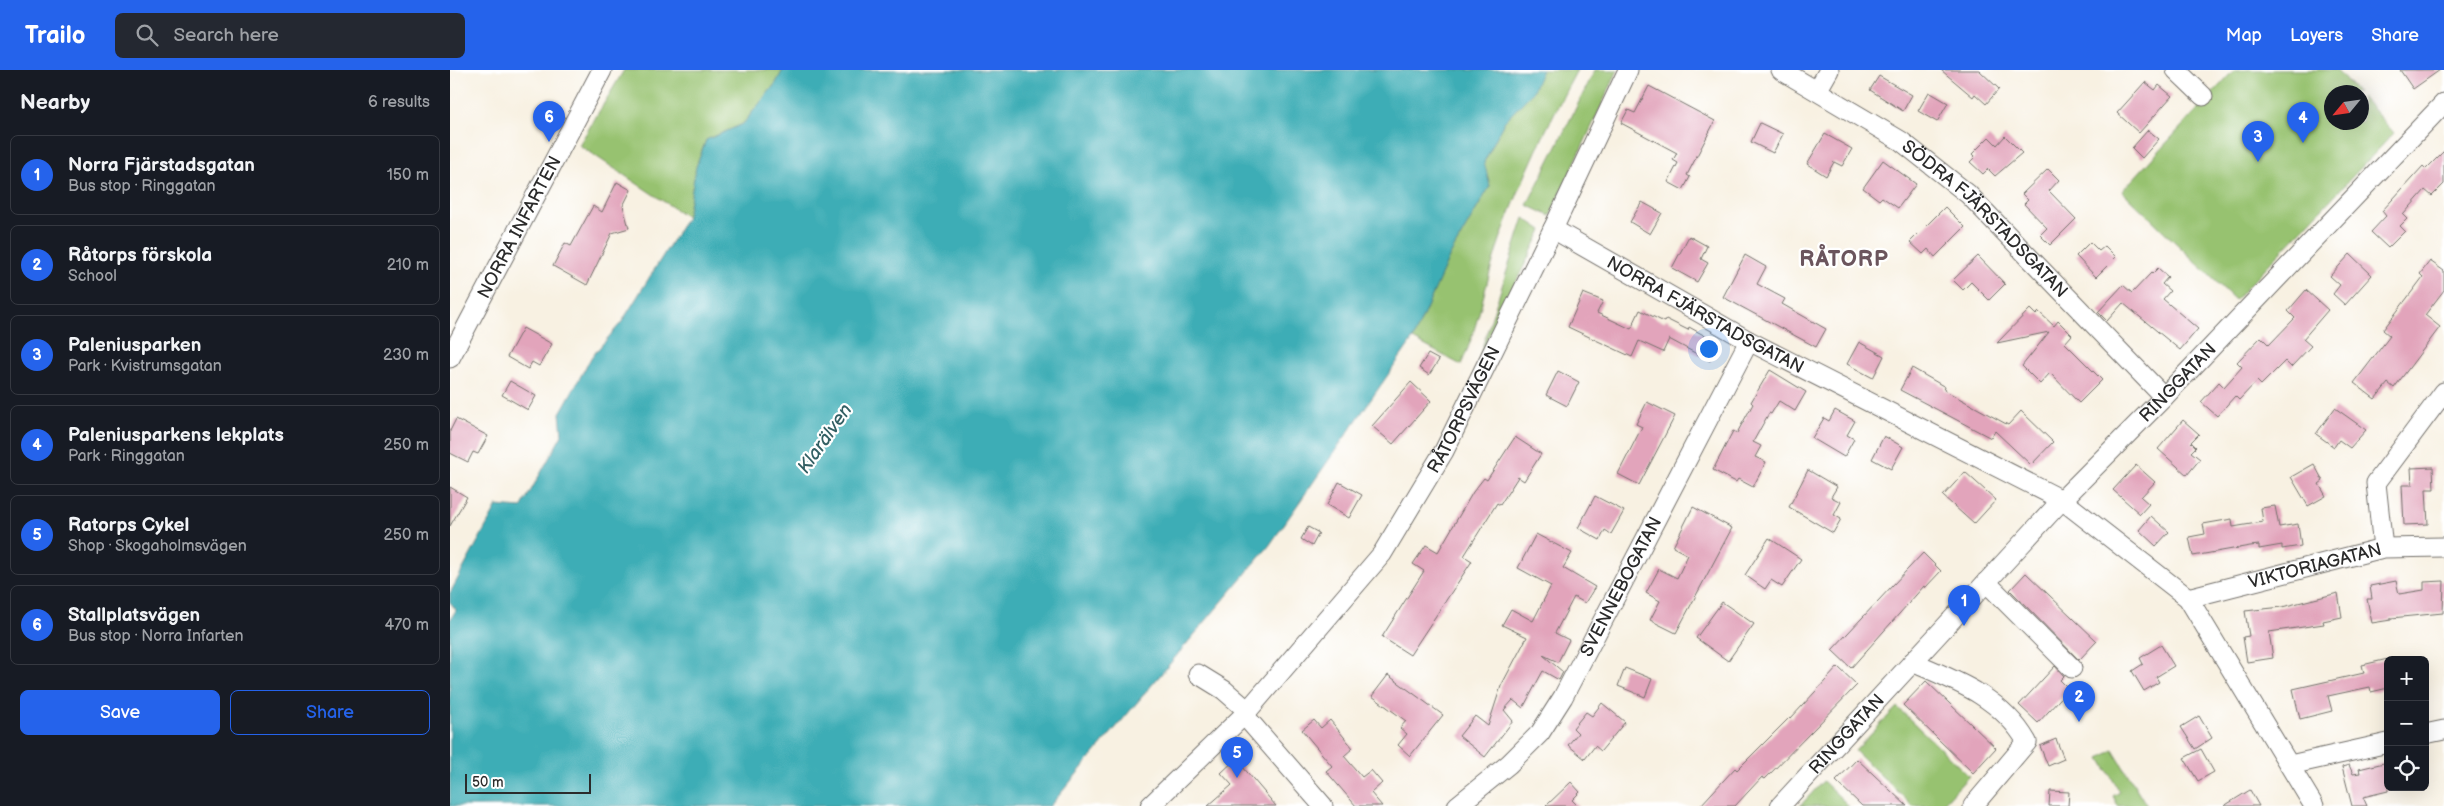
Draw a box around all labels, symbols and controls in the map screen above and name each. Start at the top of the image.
search box [115,13,465,58]
text: Trailo [25,21,85,50]
icon: search [133,21,161,49]
text: Search here [173,24,279,47]
text: Map [2226,25,2262,46]
text: Layers [2290,25,2343,46]
text: Share [2371,25,2419,46]
north arrow [2324,85,2369,130]
text: Nearby [20,90,90,115]
text: 6 results [368,93,430,112]
pin: 6 [533,101,565,142]
pin: 4 [2287,102,2319,143]
pin: 3 [2242,121,2274,162]
street label: SÖDRA FJÄRSTADSGATAN [1898,136,2072,302]
street label: NORRA INFARTEN [473,153,566,302]
text: Norra Fjärstadsgatan [68,154,255,177]
text: 1 [34,166,40,185]
text: 150 m [387,166,429,185]
text: Bus stop · Ringgatan [68,177,216,196]
district label: RÅTORP [1799,243,1889,273]
text: Råtorps förskola [68,244,212,267]
street label: NORRA FJÄRSTADSGATAN [1603,252,1807,378]
text: 2 [32,256,42,275]
text: 210 m [387,256,429,275]
text: School [68,267,117,286]
text: Paleniusparken [68,334,201,357]
your location [1696,336,1722,362]
street label: RINGGATAN [2135,339,2221,427]
street label: RÅTORPSVÄGEN [1423,343,1505,477]
text: 3 [32,346,42,365]
text: 230 m [383,346,429,365]
text: Park · Kvistrumsgatan [68,357,222,376]
water label: Klarälven [793,400,858,478]
text: Paleniusparkens lekplats [68,424,284,447]
text: 4 [32,436,42,455]
text: 250 m [383,436,429,455]
text: Park · Ringgatan [68,447,185,466]
street label: SVENNEBOGATAN [1576,513,1666,660]
text: Ratorps Cykel [68,514,189,537]
text: 5 [32,526,42,545]
text: 250 m [383,526,429,545]
text: Shop · Skogaholmsvägen [68,537,247,556]
street label: VIKTORIAGATAN [2246,539,2384,593]
pin: 1 [1948,585,1980,626]
text: Stallplatsvägen [68,604,200,627]
text: 6 [32,616,42,635]
text: 470 m [384,616,429,635]
text: Bus stop · Norra Infarten [68,627,243,646]
map controls [2384,656,2429,791]
button: + [2384,656,2429,701]
pin: 2 [2063,681,2095,722]
button: Save [20,690,220,735]
button: Share [230,690,430,735]
street label: RINGGATAN [1805,690,1889,779]
button: − [2384,701,2429,746]
pin: 5 [1221,737,1253,778]
button: locate [2384,746,2429,791]
scale bar [465,771,591,794]
text: 50 m [472,774,504,791]

